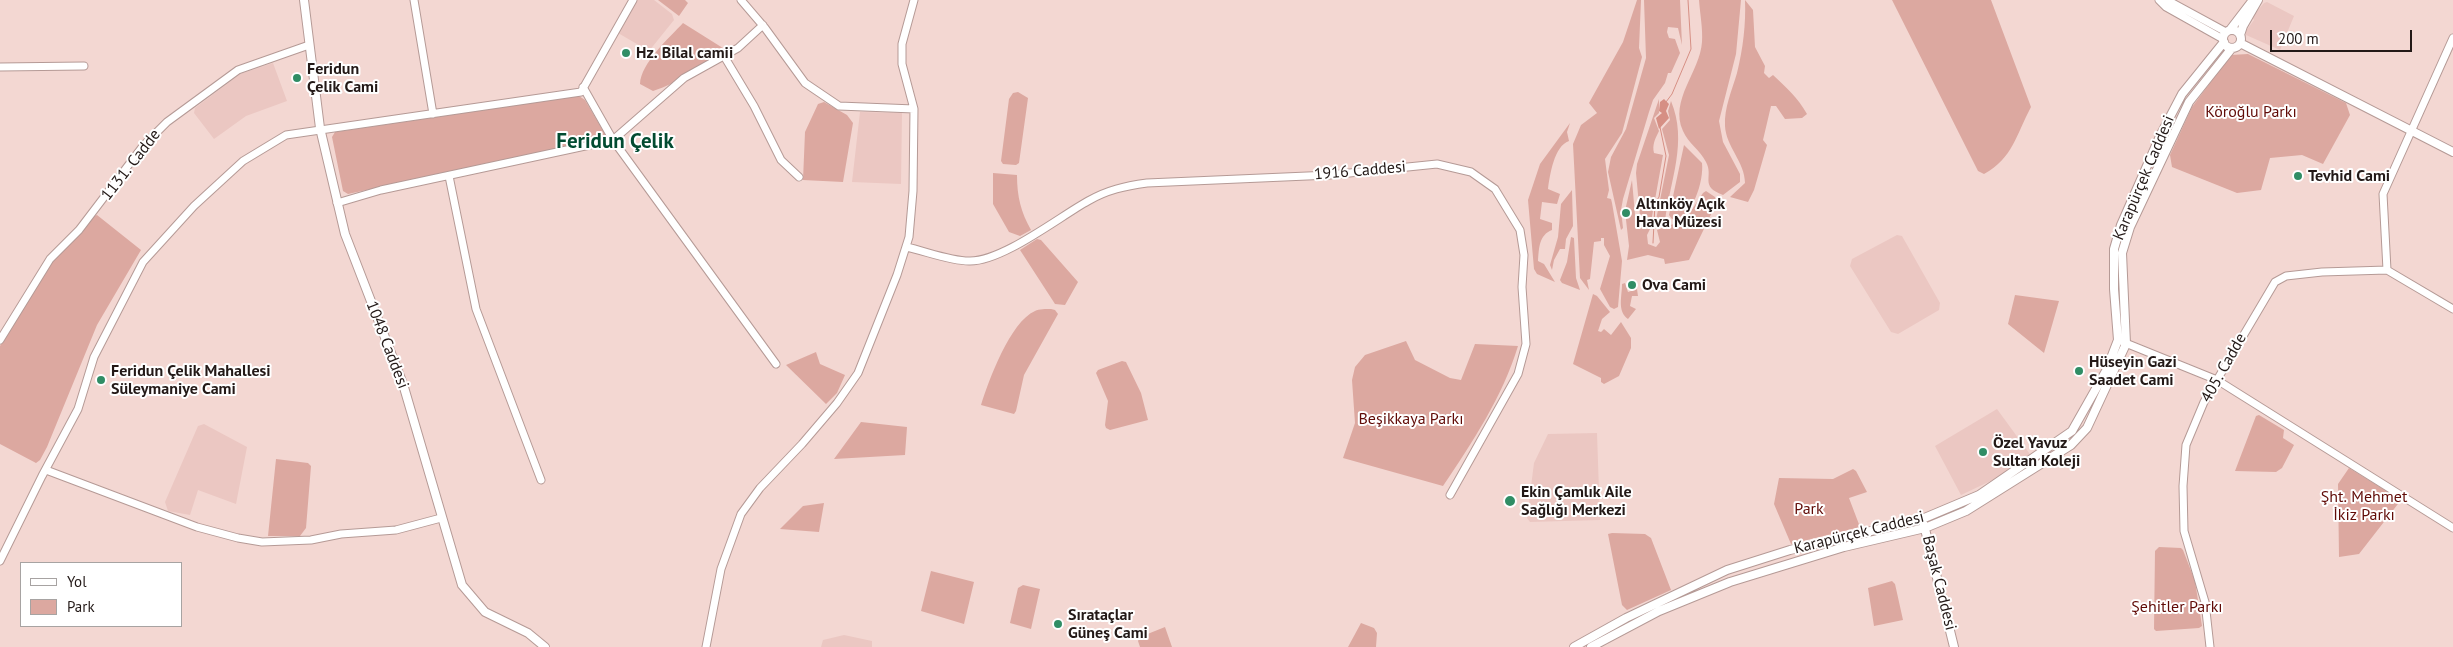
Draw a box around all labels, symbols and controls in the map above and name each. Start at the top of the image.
scale bar [2273,20,2416,52]
text: 200 m [2278,29,2319,48]
place label: Hz. Bilal camii [636,43,733,63]
marker: Hz. Bilal camii [620,47,632,59]
place label: Feridun Çelik Cami [307,59,378,97]
marker: Feridun Çelik Cami [291,72,303,84]
park label: Köroğlu Parkı [2205,102,2297,122]
street label: Karapürçek Caddesi [2109,113,2179,243]
street label: 1131. Cadde [97,126,165,204]
district label: Feridun Çelik [556,129,674,155]
street label: 1916 Caddesi [1313,157,1407,185]
place label: Tevhid Cami [2308,166,2390,186]
marker: Tevhid Cami [2292,170,2304,182]
place label: Altınköy Açık Hava Müzesi [1636,194,1725,232]
marker: Altınköy Açık Hava Müzesi [1620,207,1632,219]
place label: Ova Cami [1642,275,1706,295]
marker: Ova Cami [1626,279,1638,291]
street label: 1048 Caddesi [361,298,413,392]
street label: 405. Cadde [2197,330,2251,406]
place label: Hüseyin Gazi Saadet Cami [2089,352,2177,390]
place label: Feridun Çelik Mahallesi Süleymaniye Cami [111,361,271,399]
marker: Hüseyin Gazi Saadet Cami [2073,365,2085,377]
marker: Feridun Çelik Mahallesi Süleymaniye Cami [95,374,107,386]
park label: Beşikkaya Parkı [1358,409,1464,429]
place label: Özel Yavuz Sultan Koleji [1993,433,2080,471]
marker: Özel Yavuz Sultan Koleji [1977,446,1989,458]
place label: Ekin Çamlık Aile Sağlığı Merkezi [1521,482,1632,520]
park label: Şht. Mehmet İkiz Parkı [2321,487,2407,525]
marker: Ekin Çamlık Aile Sağlığı Merkezi [1503,494,1517,508]
park label: Park [1794,499,1824,519]
street label: Karapürçek Caddesi [1792,508,1926,558]
street label: Başak Caddesi [1918,534,1960,632]
legend [20,562,182,627]
text: Yol [67,572,87,591]
text: Park [67,597,95,616]
park label: Şehitler Parkı [2131,597,2223,617]
place label: Sırataçlar Güneş Cami [1068,605,1148,643]
marker: Sırataçlar Güneş Cami [1052,618,1064,630]

